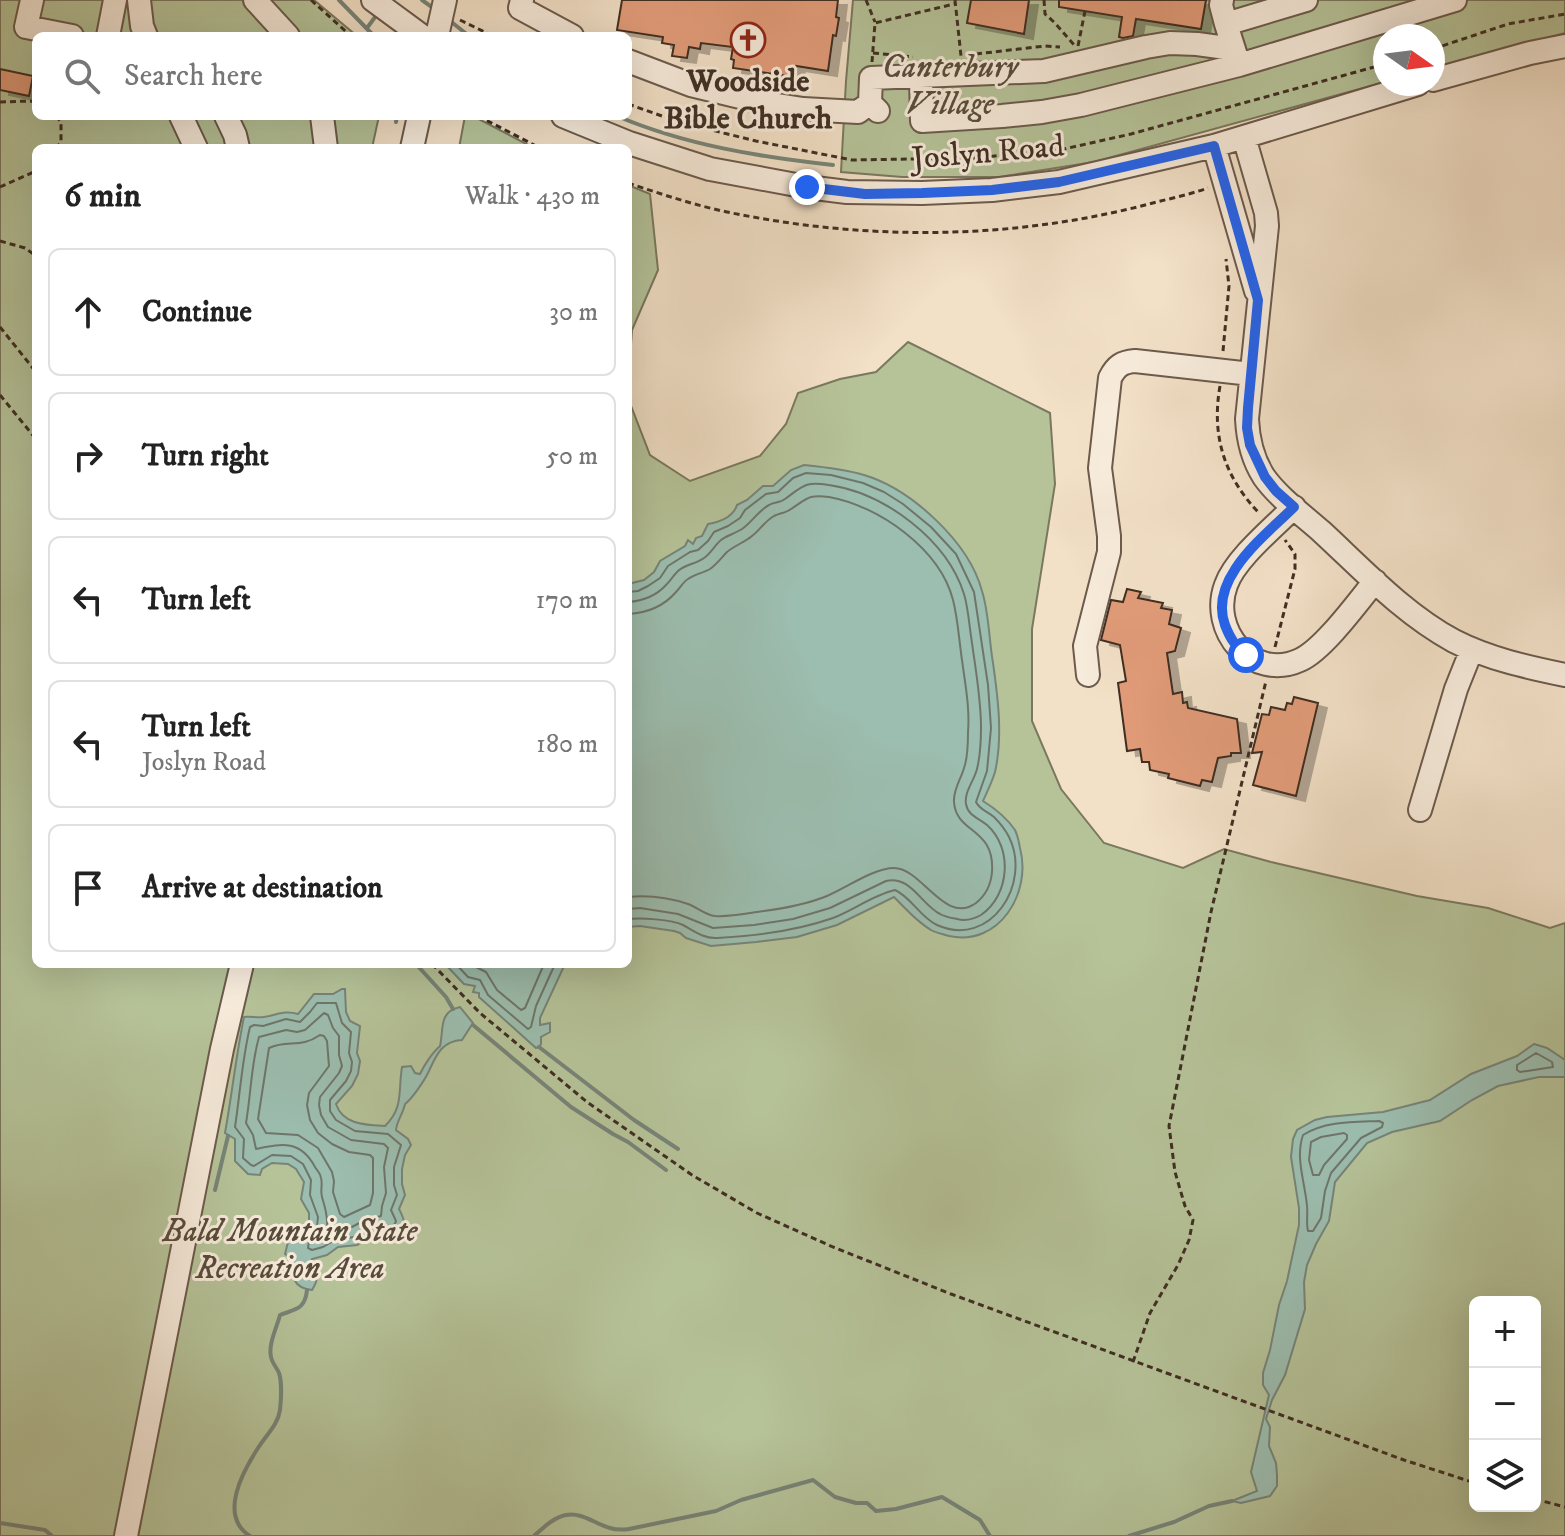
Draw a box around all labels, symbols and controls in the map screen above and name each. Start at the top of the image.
church icon: Woodside Bible Church [729,21,767,59]
north arrow [1373,24,1445,96]
search box [32,32,632,120]
park label: Canterbury Village [882,48,1020,125]
icon: search [60,54,104,98]
text: Search here [124,58,263,95]
place label: Woodside Bible Church [664,62,832,139]
street label: Joslyn Road [907,126,1066,180]
route end [789,169,825,205]
text: 6 min [64,175,141,217]
text: Walk · 430 m [465,180,600,213]
icon: ahead [66,290,110,334]
text: Continue [142,294,252,331]
text: 30 m [549,296,598,329]
icon: right [66,434,110,478]
text: Turn right [142,438,269,475]
text: 50 m [546,440,598,473]
icon: left [66,578,110,622]
text: Turn left [142,582,251,619]
text: 170 m [536,584,598,617]
route start [1228,637,1264,673]
text: Turn left [142,709,251,746]
icon: left [66,722,110,766]
text: 180 m [536,728,598,761]
text: Joslyn Road [142,746,266,779]
icon: arrive [66,866,110,910]
text: Arrive at destination [142,870,383,907]
park label: Bald Mountain State Recreation Area [162,1212,418,1289]
map controls [1469,1296,1541,1512]
button: + [1469,1296,1541,1368]
button: − [1469,1368,1541,1440]
button: layers [1469,1440,1541,1512]

